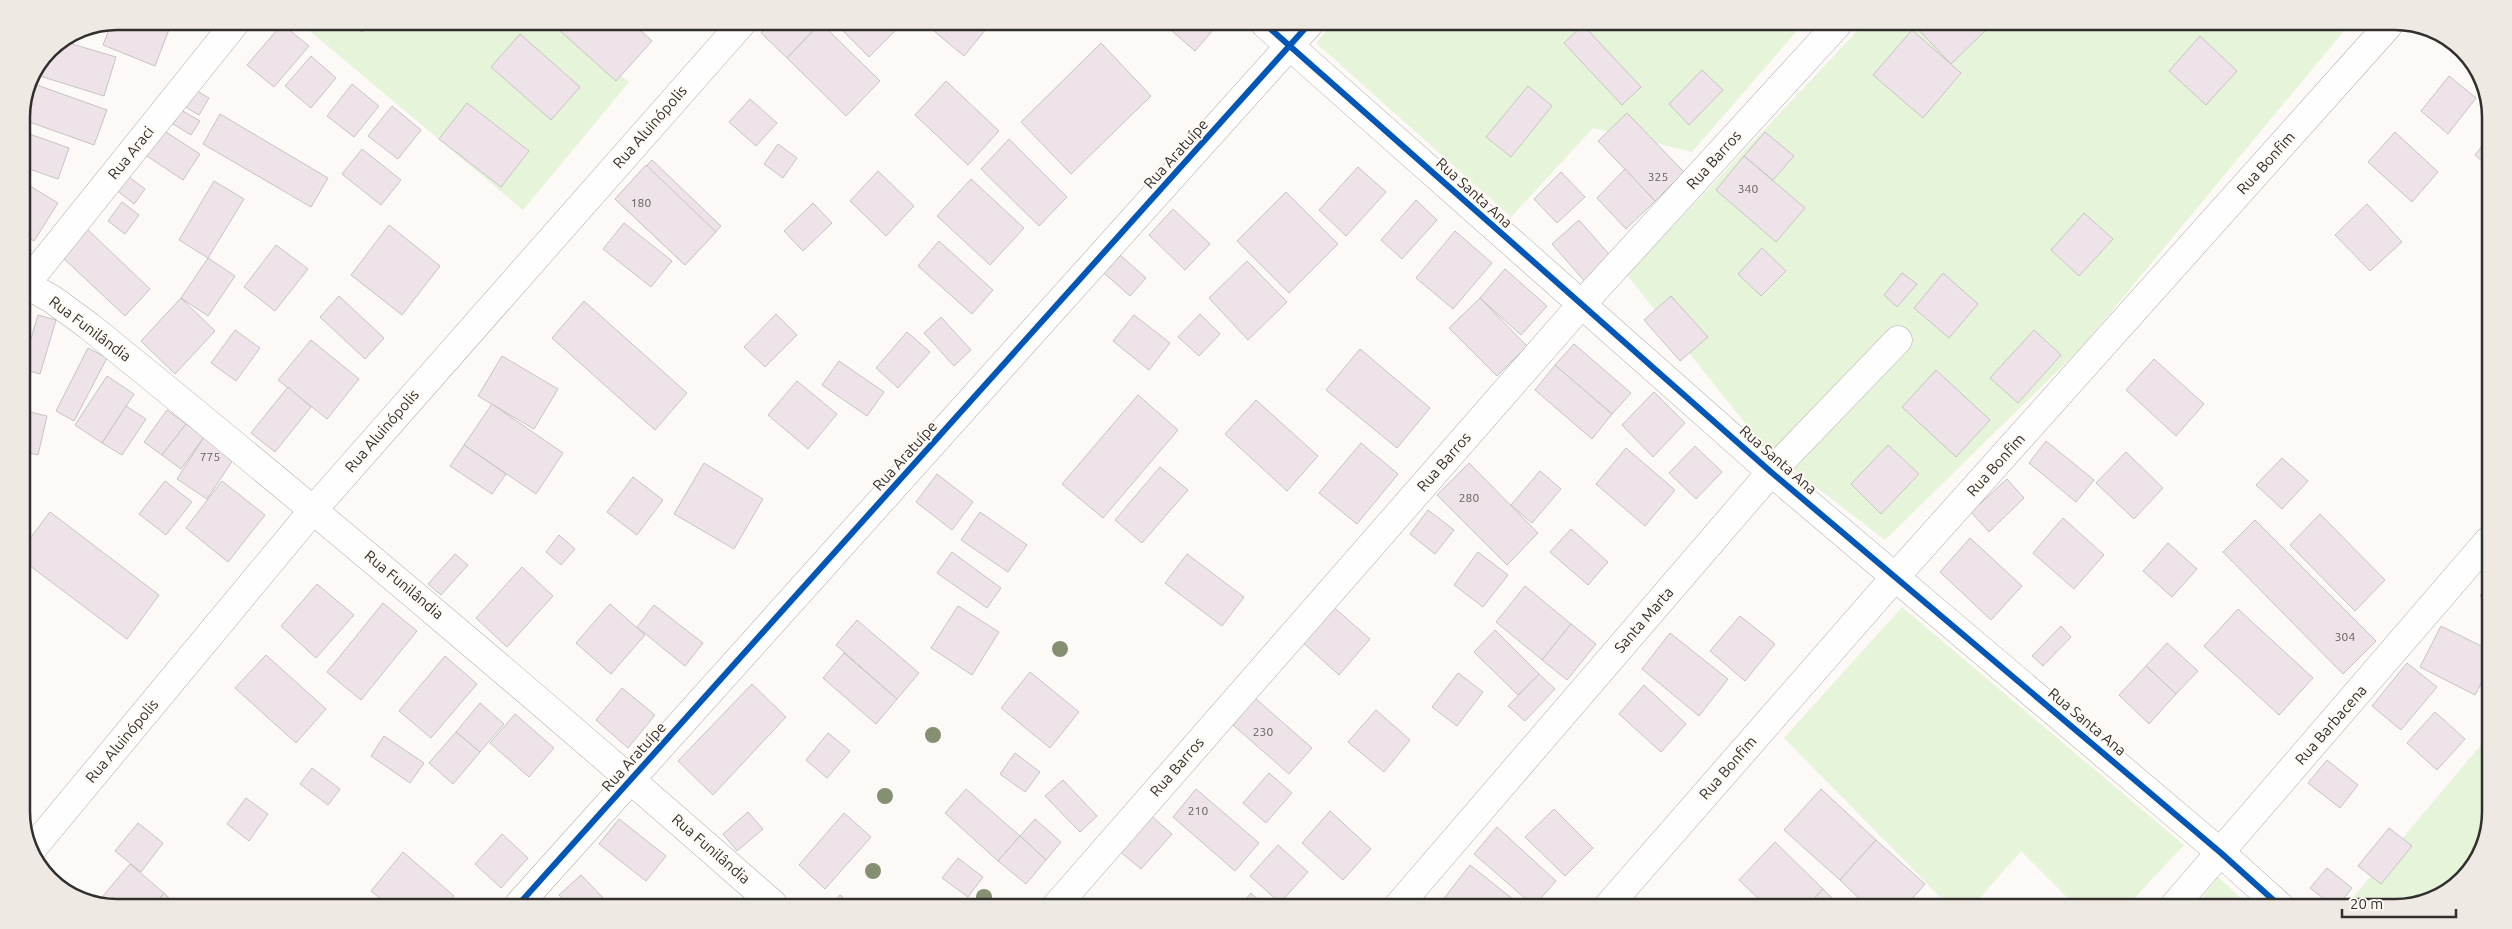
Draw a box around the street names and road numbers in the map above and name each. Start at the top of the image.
street label: Rua Aluinópolis [609,82,690,171]
street label: Rua Aratuípe [1140,116,1211,192]
street label: Rua Araci [104,123,157,182]
street label: Rua Barros [1683,127,1744,192]
street label: Rua Bonfim [2233,128,2298,197]
street label: Rua Santa Ana [1433,154,1516,231]
street label: Rua Funilândia [46,292,134,365]
street label: Rua Aluinópolis [341,386,422,475]
street label: Rua Aratuípe [869,418,940,494]
street label: Rua Santa Ana [1736,422,1820,498]
street label: Rua Barros [1413,429,1474,495]
street label: Rua Bonfim [1963,430,2028,499]
street label: Rua Funilândia [361,547,447,623]
street label: Santa Marta [1611,583,1677,656]
street label: Rua Barbacena [2291,681,2370,768]
street label: Rua Santa Ana [2045,684,2130,759]
street label: Rua Aluinópolis [82,695,162,786]
street label: Rua Aratuípe [598,719,669,795]
street label: Rua Bonfim [1696,733,1760,803]
street label: Rua Barros [1146,734,1207,800]
street label: Rua Funilândia [669,810,754,887]

